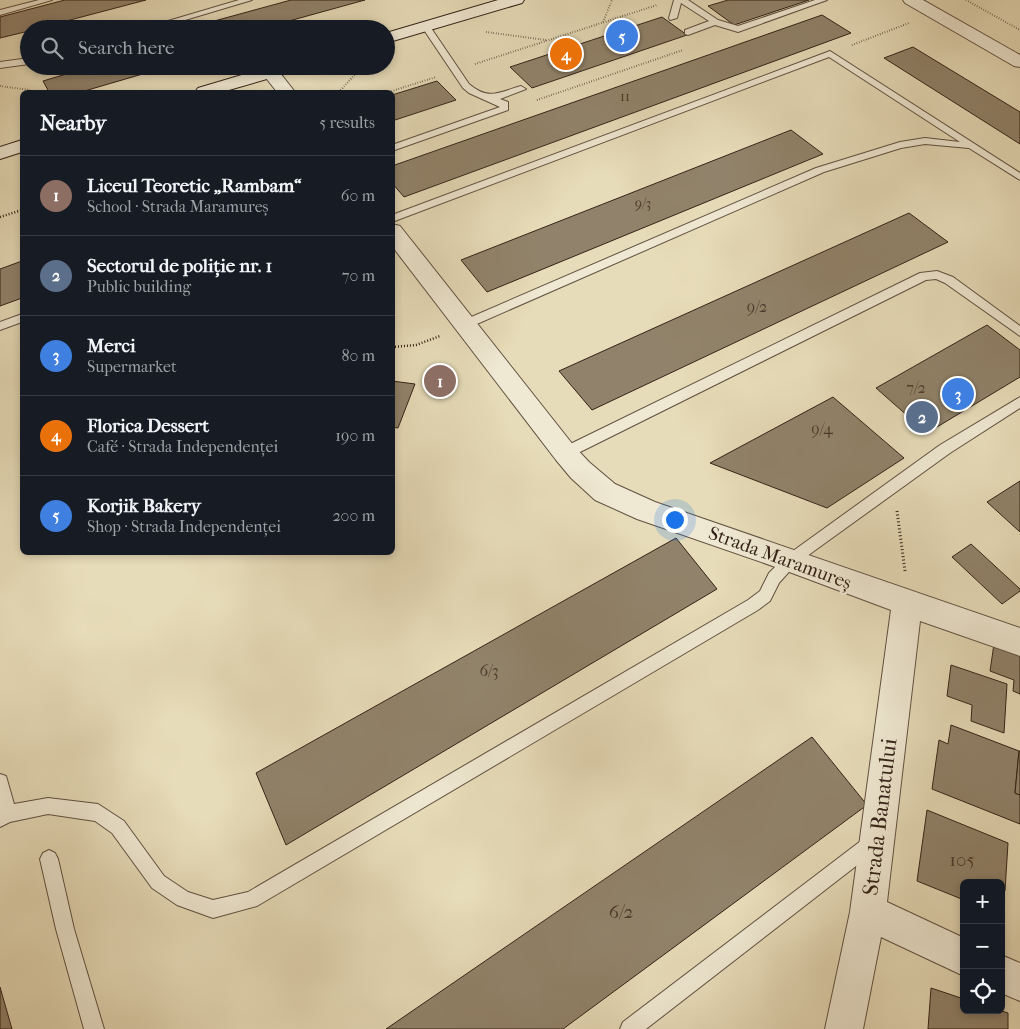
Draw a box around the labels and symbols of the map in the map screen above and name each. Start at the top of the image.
pin: 5 [606,17,638,55]
pin: 4 [550,35,582,73]
house number: 11 [620,88,630,105]
house number: 9/3 [635,195,651,212]
house number: 9/2 [747,297,767,316]
pin: 1 [424,362,456,400]
pin: 3 [942,375,974,413]
house number: 7/2 [906,378,926,397]
pin: 2 [906,398,938,436]
house number: 9/4 [811,419,833,438]
your location [662,507,688,533]
street label: Strada Maramureș [706,522,854,594]
house number: 6/3 [479,661,499,680]
street label: Strada Banatului [857,736,903,897]
house number: 105 [949,849,975,871]
house number: 6/2 [609,901,634,923]

